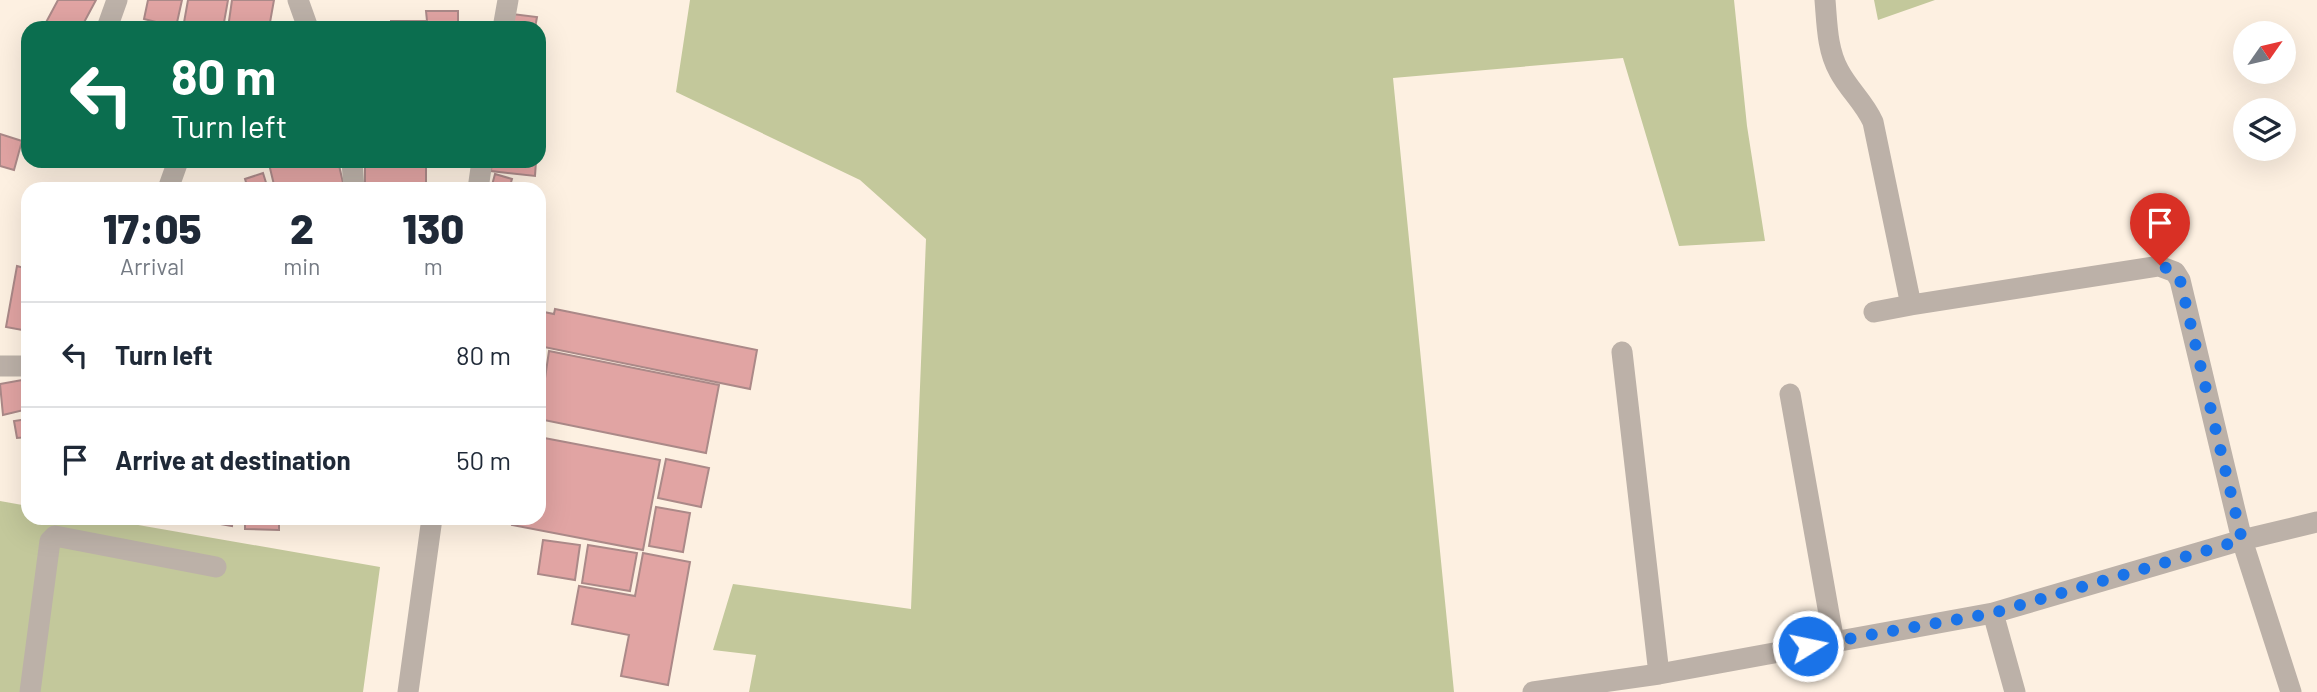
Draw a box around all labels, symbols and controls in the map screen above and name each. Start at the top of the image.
north arrow [2233,21,2296,84]
map controls [2233,21,2296,161]
text: 80 m [171,46,276,105]
icon: left [56,49,147,140]
button: layers [2233,98,2296,161]
text: Turn left [171,106,288,144]
pin [2130,193,2190,265]
text: 17:05 [103,202,201,252]
text: 2 [290,202,314,252]
text: 130 [402,202,464,252]
icon: arrive [2141,204,2179,242]
text: Arrival [120,252,184,280]
text: min [283,252,321,280]
text: m [424,252,443,280]
icon: left [56,336,94,374]
text: Turn left [115,339,213,370]
text: 80 m [456,339,511,370]
icon: arrive [56,441,94,479]
text: Arrive at destination [115,444,351,475]
text: 50 m [456,444,511,475]
position arrow [1771,609,1845,683]

